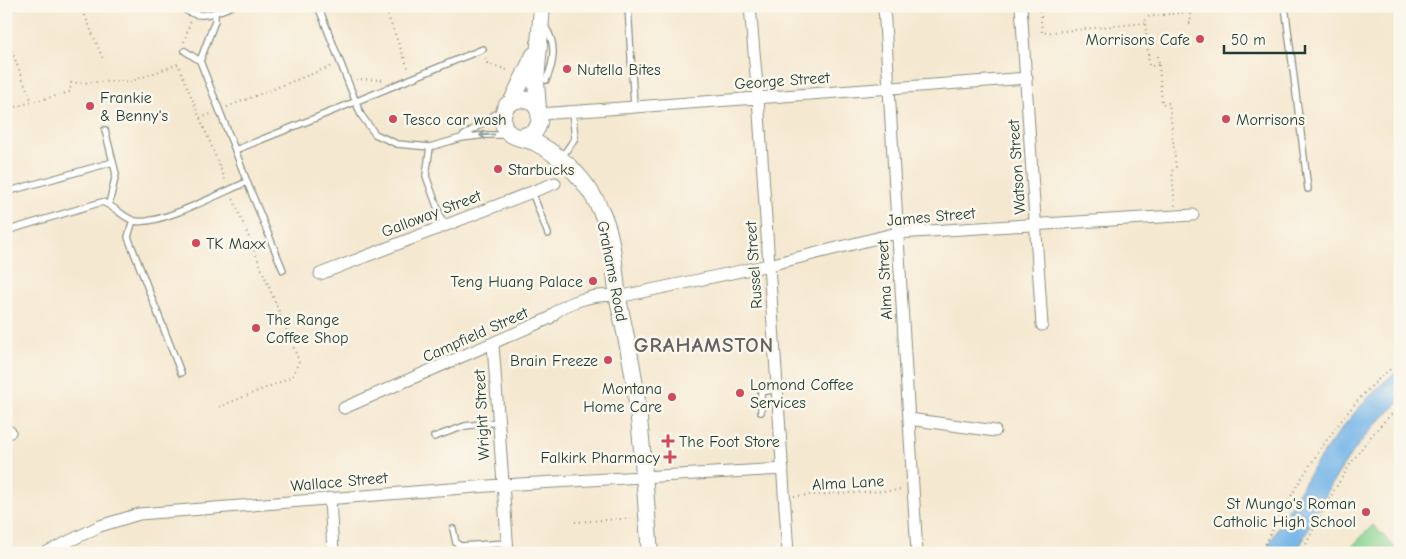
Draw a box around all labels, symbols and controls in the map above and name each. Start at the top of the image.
scale bar [1224,22,1305,54]
place label: Morrisons Cafe [1086,31,1190,49]
text: 50 m [1231,31,1266,49]
marker: Morrisons Cafe [1194,33,1206,45]
place label: Nutella Bites [577,61,661,79]
marker: Nutella Bites [561,63,573,75]
street label: George Street [734,69,831,93]
place label: Frankie & Benny's [100,89,169,125]
marker: Frankie & Benny's [84,100,96,112]
place label: Tesco car wash [403,111,507,129]
place label: Morrisons [1236,111,1305,129]
marker: Tesco car wash [387,113,399,125]
marker: Morrisons [1220,113,1232,125]
street label: Watson Street [1005,119,1029,215]
one-way arrow [479,131,495,140]
place label: Starbucks [508,161,575,179]
marker: Starbucks [492,163,504,175]
street label: Galloway Street [379,187,484,241]
street label: James Street [886,204,977,230]
street label: Grahams Road [593,219,631,323]
street label: Russel Street [742,220,766,309]
place label: TK Maxx [206,235,266,253]
marker: TK Maxx [190,237,202,249]
street label: Alma Street [874,239,896,320]
place label: Teng Huang Palace [451,273,583,291]
marker: Teng Huang Palace [587,275,599,287]
street label: Campfield Street [420,303,531,366]
place label: The Range Coffee Shop [266,311,349,347]
marker: The Range Coffee Shop [250,322,262,334]
district label: GRAHAMSTON [634,333,774,357]
place label: Brain Freeze [510,352,598,370]
marker: Brain Freeze [602,354,614,366]
street label: Wright Street [471,369,493,461]
place label: Lomond Coffee Services [750,376,853,412]
place label: Montana Home Care [583,380,662,416]
marker: Lomond Coffee Services [734,387,746,399]
marker: Montana Home Care [666,391,678,403]
place label: The Foot Store [679,433,780,451]
marker: The Foot Store [661,434,675,448]
place label: Falkirk Pharmacy [541,449,661,467]
marker: Falkirk Pharmacy [664,451,676,463]
street label: Wallace Street [290,469,389,495]
street label: Alma Lane [811,472,885,494]
place label: St Mungo's Roman Catholic High School [1213,495,1356,531]
marker: St Mungo's Roman Catholic High School [1360,506,1372,518]

